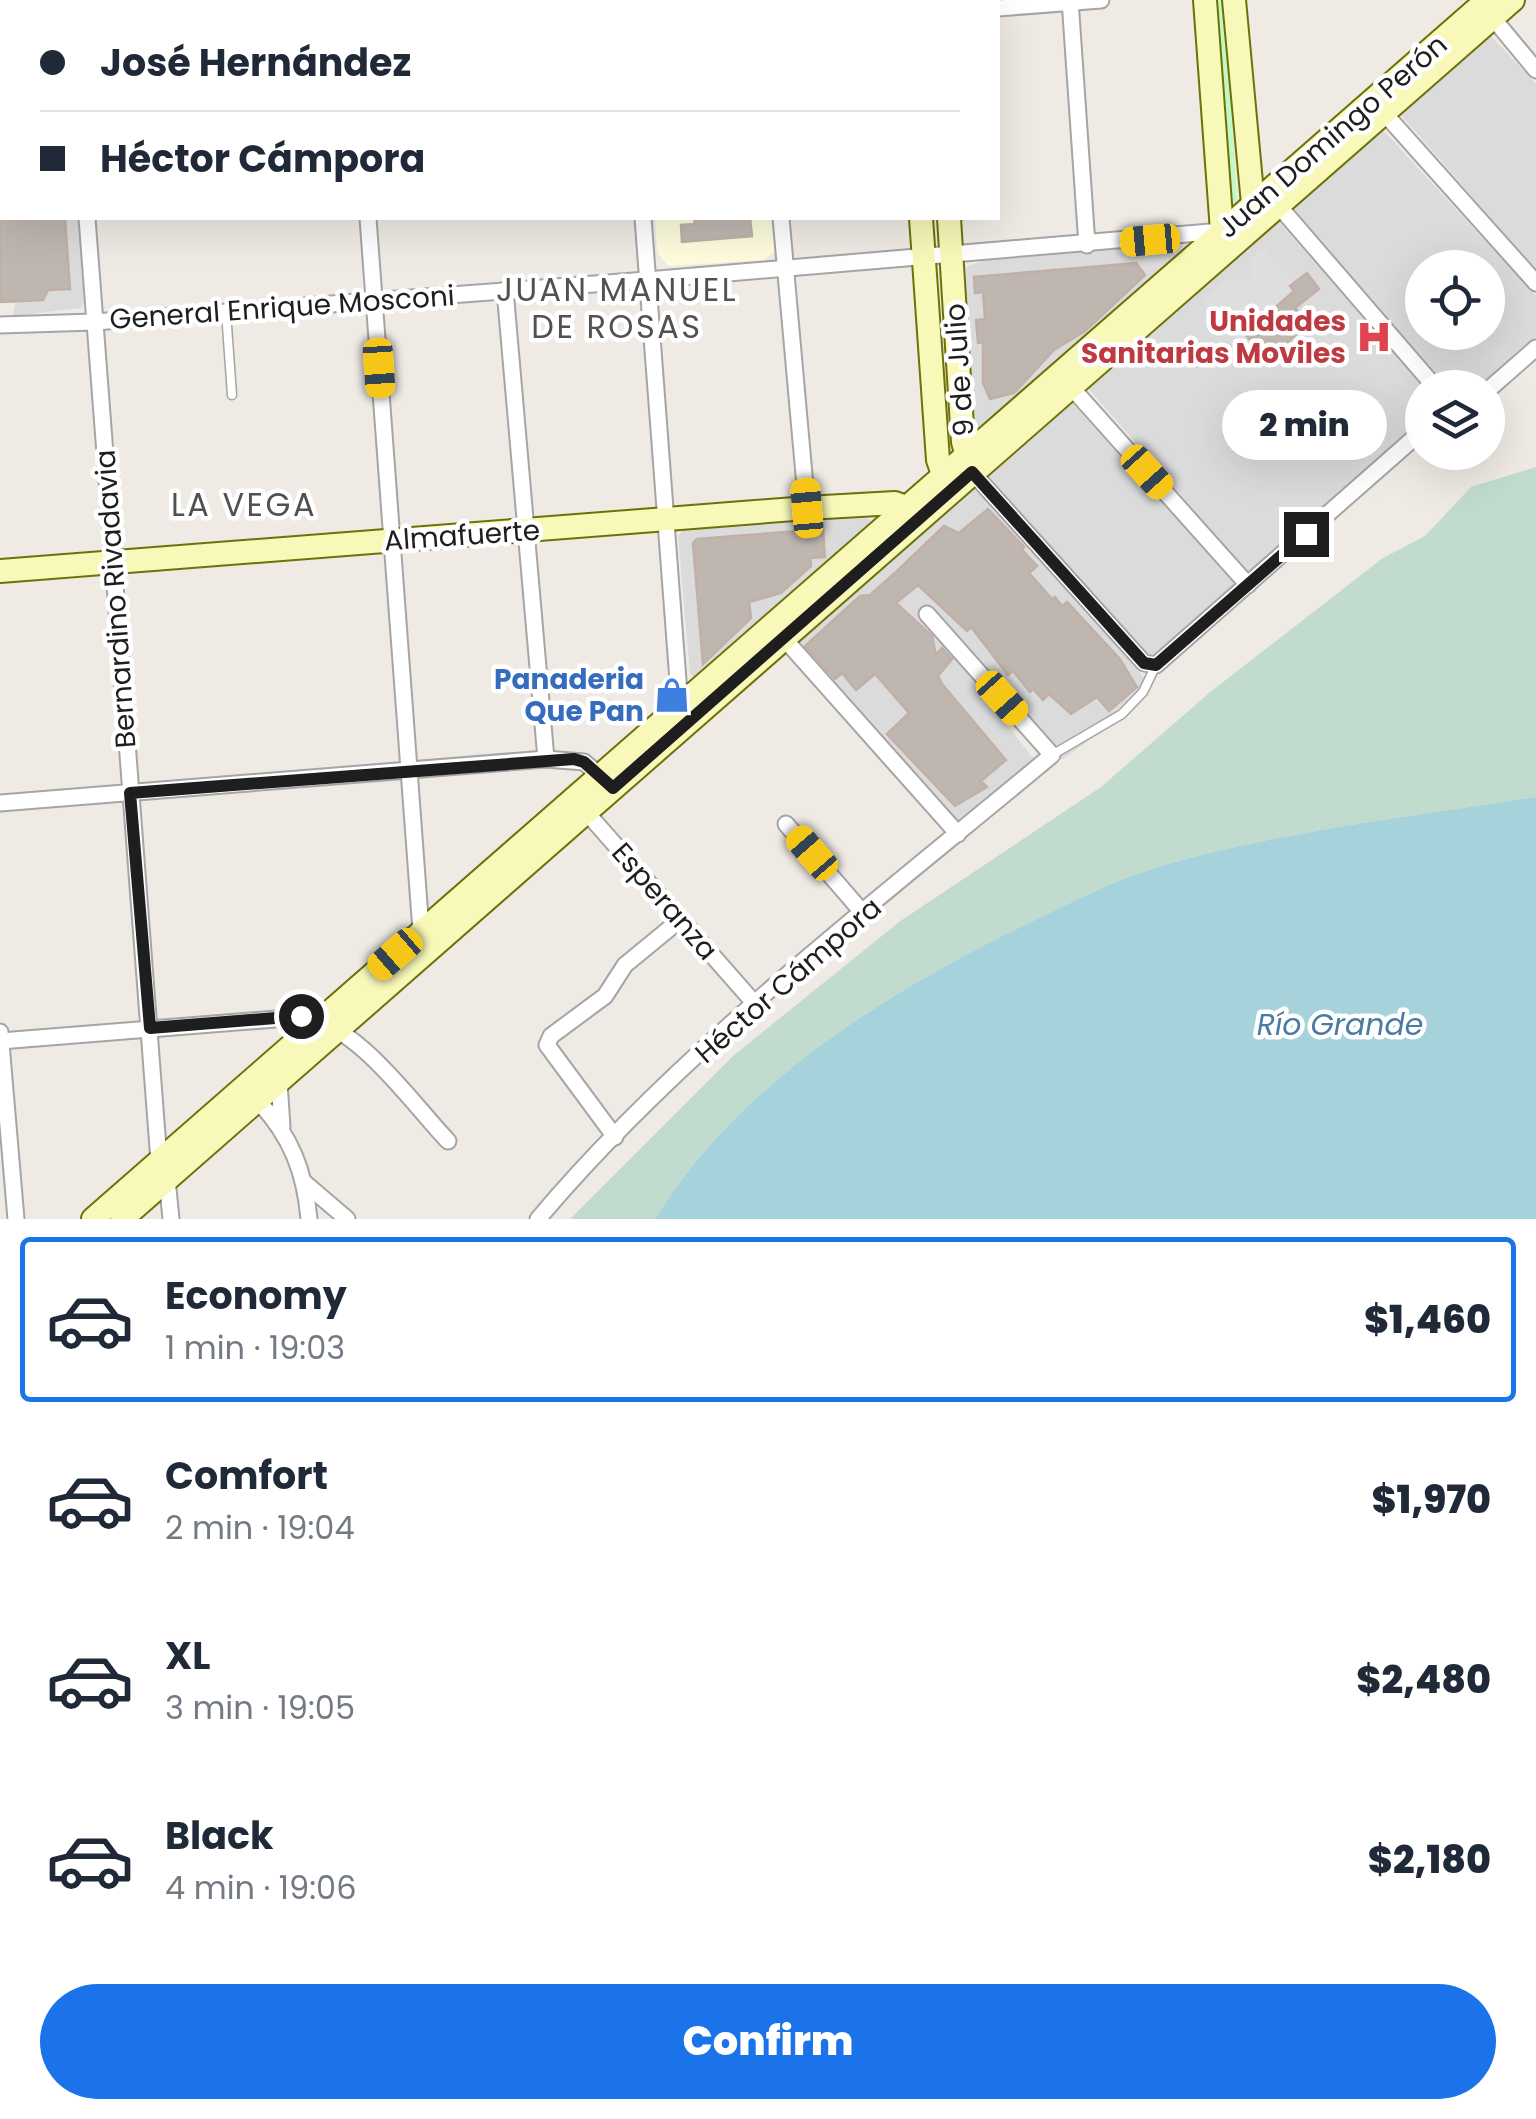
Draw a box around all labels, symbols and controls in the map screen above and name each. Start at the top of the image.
street label: Juan Domingo Perón [1209,26,1456,247]
text: José Hernández [100,36,411,89]
text: Héctor Cámpora [100,132,425,185]
car [1119,222,1181,258]
map controls [1405,250,1505,470]
button: locate [1405,250,1505,350]
district label: JUAN MANUEL DE ROSAS [496,267,738,349]
street label: General Enrique Mosconi [108,276,456,339]
street label: 9 de Julio [935,302,984,438]
place label: Unidades Sanitarias Moviles [1081,302,1346,373]
hospital icon: Unidades Sanitarias Moviles [1355,318,1393,356]
car [362,337,396,399]
button: layers [1405,370,1505,470]
callout: 2 min [1224,389,1388,459]
text: 2 min [1259,402,1350,447]
car [1116,440,1178,504]
street label: Bernardino Rivadavia [86,448,145,750]
car [789,477,825,539]
district label: LA VEGA [171,482,317,527]
street label: Almafuerte [383,511,541,560]
route end [1284,512,1329,557]
place label: Panaderia Que Pan [494,660,644,731]
car [971,666,1033,730]
shop icon: Panaderia Que Pan [653,676,691,714]
car [781,821,843,885]
street label: Esperanza [603,834,727,969]
street label: Héctor Cámpora [687,888,890,1072]
car [363,923,427,985]
route start [279,994,324,1039]
water label: Río Grande [1257,1003,1423,1046]
text: Economy [165,1269,347,1322]
icon: car [45,1275,135,1365]
text: $1,460 [1364,1293,1491,1346]
text: 1 min · 19:03 [165,1325,345,1370]
text: Comfort [165,1449,328,1502]
icon: car [45,1455,135,1545]
text: $1,970 [1371,1473,1491,1526]
text: 2 min · 19:04 [165,1505,355,1550]
text: XL [165,1629,210,1682]
icon: car [45,1635,135,1725]
text: $2,480 [1356,1653,1491,1706]
text: 3 min · 19:05 [165,1685,355,1730]
text: Black [165,1809,274,1862]
icon: car [45,1815,135,1905]
text: $2,180 [1368,1833,1491,1886]
text: 4 min · 19:06 [165,1865,357,1910]
button: Confirm [40,1984,1496,2099]

